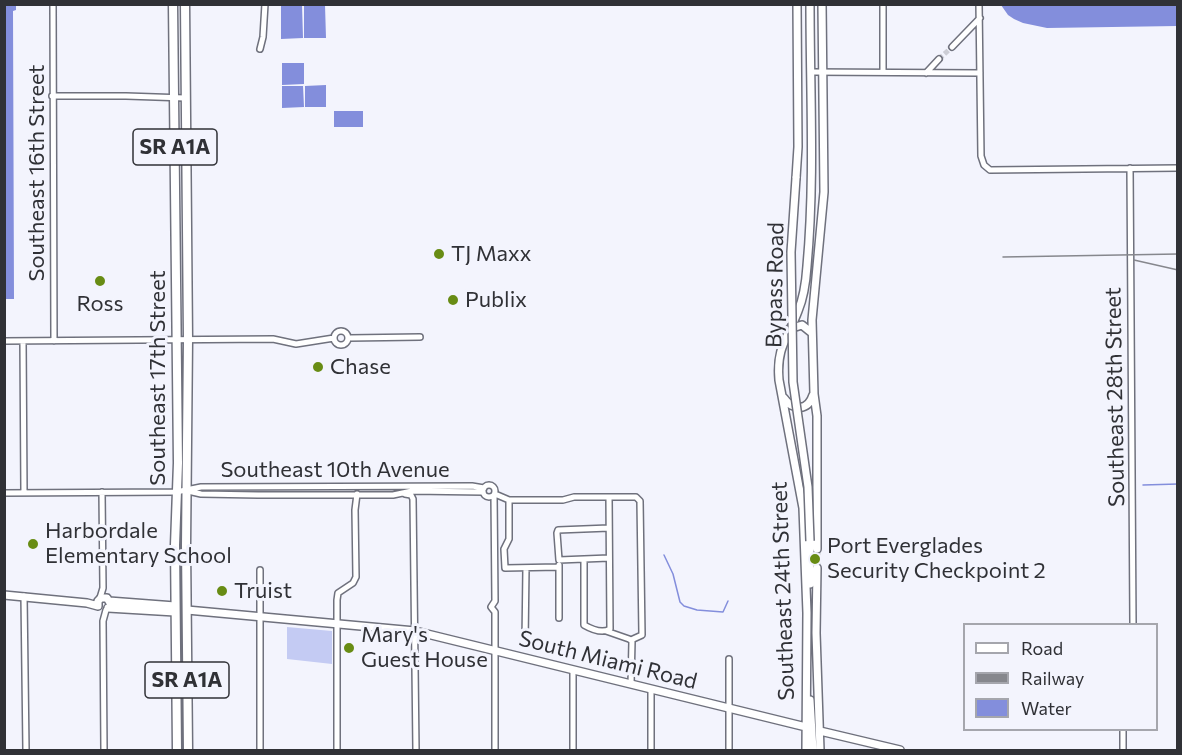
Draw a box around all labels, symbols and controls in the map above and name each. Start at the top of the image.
street label: Southeast 16th Street [24,64,50,282]
road number: SR A1A [133,129,217,165]
street label: Bypass Road [761,222,789,348]
place label: TJ Maxx [451,241,531,267]
marker: TJ Maxx [432,247,446,261]
street label: Southeast 17th Street [145,270,171,486]
marker: Ross [93,274,107,288]
place label: Publix [465,287,527,313]
street label: Southeast 28th Street [1100,287,1130,507]
place label: Ross [77,291,123,317]
marker: Publix [446,293,460,307]
place label: Chase [330,354,391,380]
marker: Chase [311,360,325,374]
street label: Southeast 10th Avenue [220,457,450,483]
street label: Southeast 24th Street [766,481,800,701]
place label: Harbordale Elementary School [45,518,232,570]
place label: Port Everglades Security Checkpoint 2 [827,533,1046,584]
marker: Harbordale Elementary School [26,537,40,551]
marker: Port Everglades Security Checkpoint 2 [808,552,822,566]
place label: Truist [234,578,292,604]
marker: Truist [215,584,229,598]
place label: Mary's Guest House [361,622,488,674]
legend [963,623,1158,731]
street label: South Miami Road [516,625,700,695]
text: Road [1021,637,1063,659]
marker: Mary's Guest House [342,641,356,655]
road number: SR A1A [145,662,229,698]
text: Railway [1021,667,1084,689]
text: Water [1021,697,1072,719]

